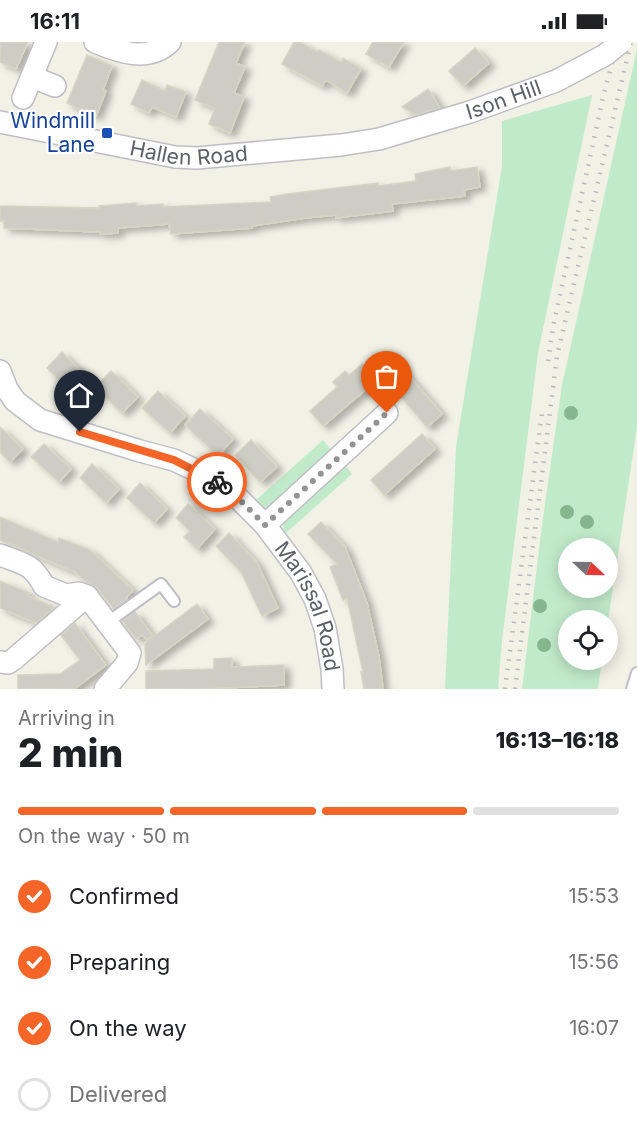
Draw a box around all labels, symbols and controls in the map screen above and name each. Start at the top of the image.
text: 16:11 [30,8,80,34]
street label: Ison Hill [463,74,544,125]
place label: Windmill Lane [10,108,95,157]
marker: Windmill Lane [100,126,114,140]
street label: Hallen Road [128,135,249,170]
pin [361,351,412,413]
icon: bag [370,360,403,393]
pin [54,370,105,432]
icon: home [63,379,96,412]
courier [187,452,247,512]
icon: bike [201,466,234,499]
street label: Marissal Road [270,536,345,673]
north arrow [558,538,618,598]
map controls [558,538,618,670]
button: locate [558,610,618,670]
text: Arriving in [18,706,115,730]
text: 16:13–16:18 [495,727,619,753]
text: 2 min [18,729,123,776]
text: On the way · 50 m [18,824,190,848]
icon: check [18,880,51,913]
text: Confirmed [69,883,179,909]
text: 15:53 [568,884,619,908]
icon: check [18,946,51,979]
text: Preparing [69,949,170,975]
text: 15:56 [568,950,619,974]
icon: check [18,1012,51,1045]
text: On the way [69,1015,187,1041]
text: 16:07 [569,1016,619,1040]
text: Delivered [69,1081,167,1107]

